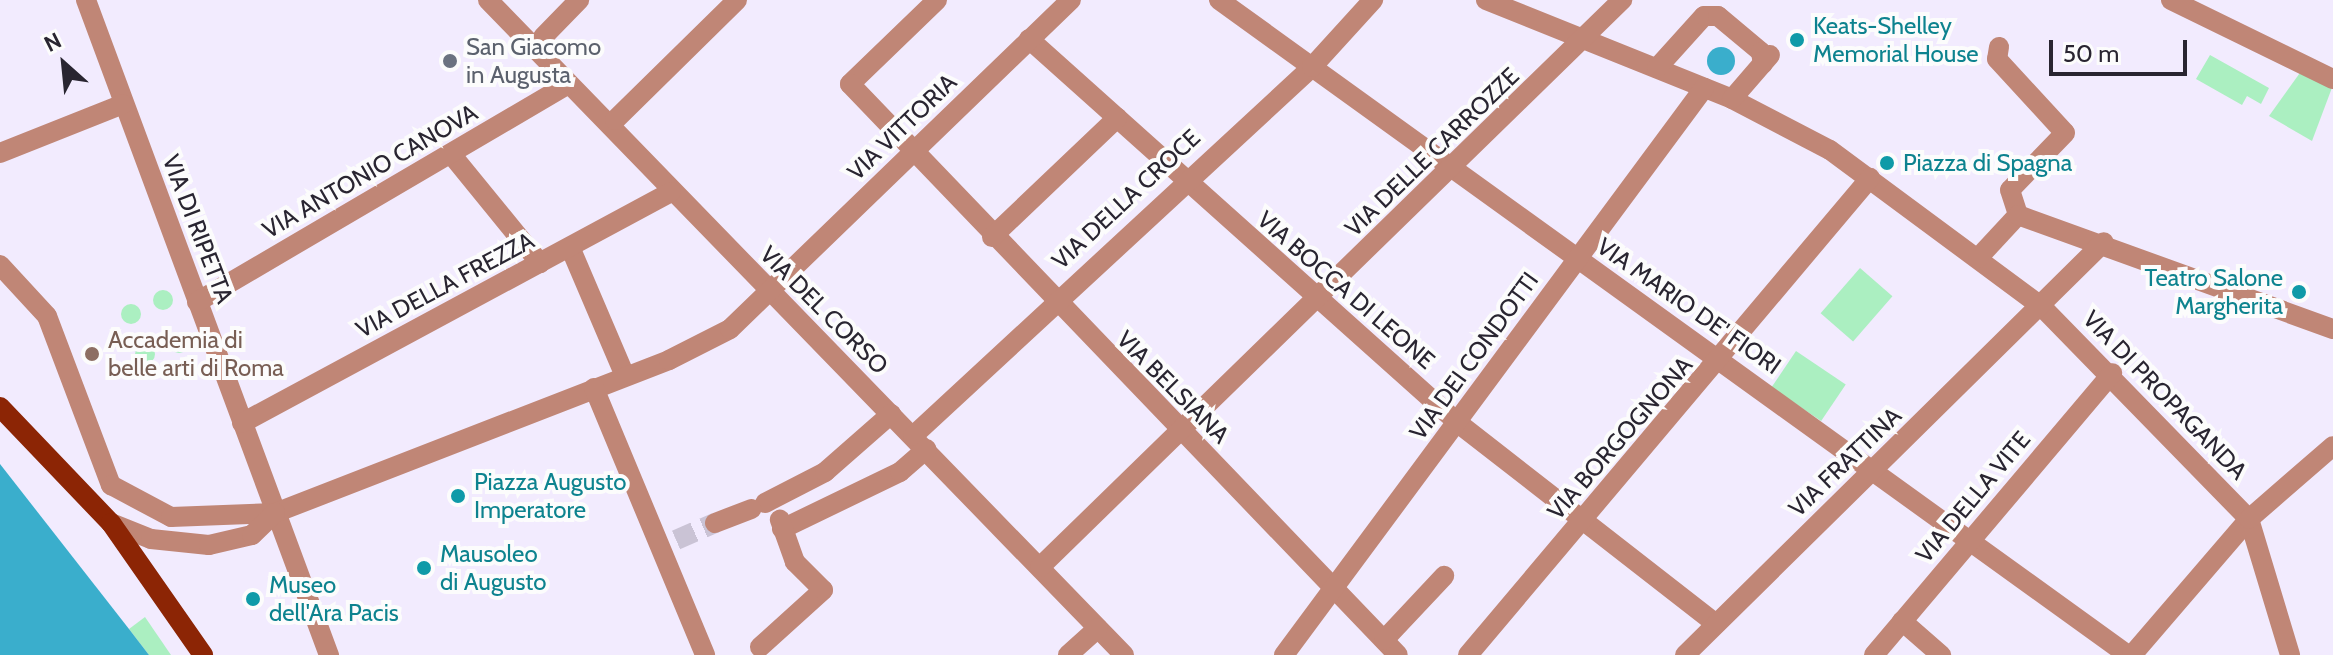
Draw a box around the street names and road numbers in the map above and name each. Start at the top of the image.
street label: VIA DELLE CARROZZE [1339,62,1525,242]
street label: VIA VITTORIA [841,68,963,186]
street label: VIA ANTONIO CANOVA [258,98,482,244]
street label: VIA DELLA CROCE [1046,123,1206,275]
street label: VIA DI RIPETTA [156,151,240,307]
street label: VIA BOCCA DI LEONE [1251,205,1441,375]
street label: VIA DELLA FREZZA [351,226,539,344]
street label: VIA MARIO DE' FIORI [1592,232,1786,380]
street label: VIA DEL CORSO [754,240,894,380]
street label: VIA DEI CONDOTTI [1404,267,1544,445]
street label: VIA DI PROPAGANDA [2077,305,2253,485]
street label: VIA BELSIANA [1111,325,1235,449]
street label: VIA BORGOGNONA [1542,351,1698,525]
street label: VIA FRATTINA [1783,401,1907,523]
street label: VIA DELLA VITE [1910,425,2036,569]

